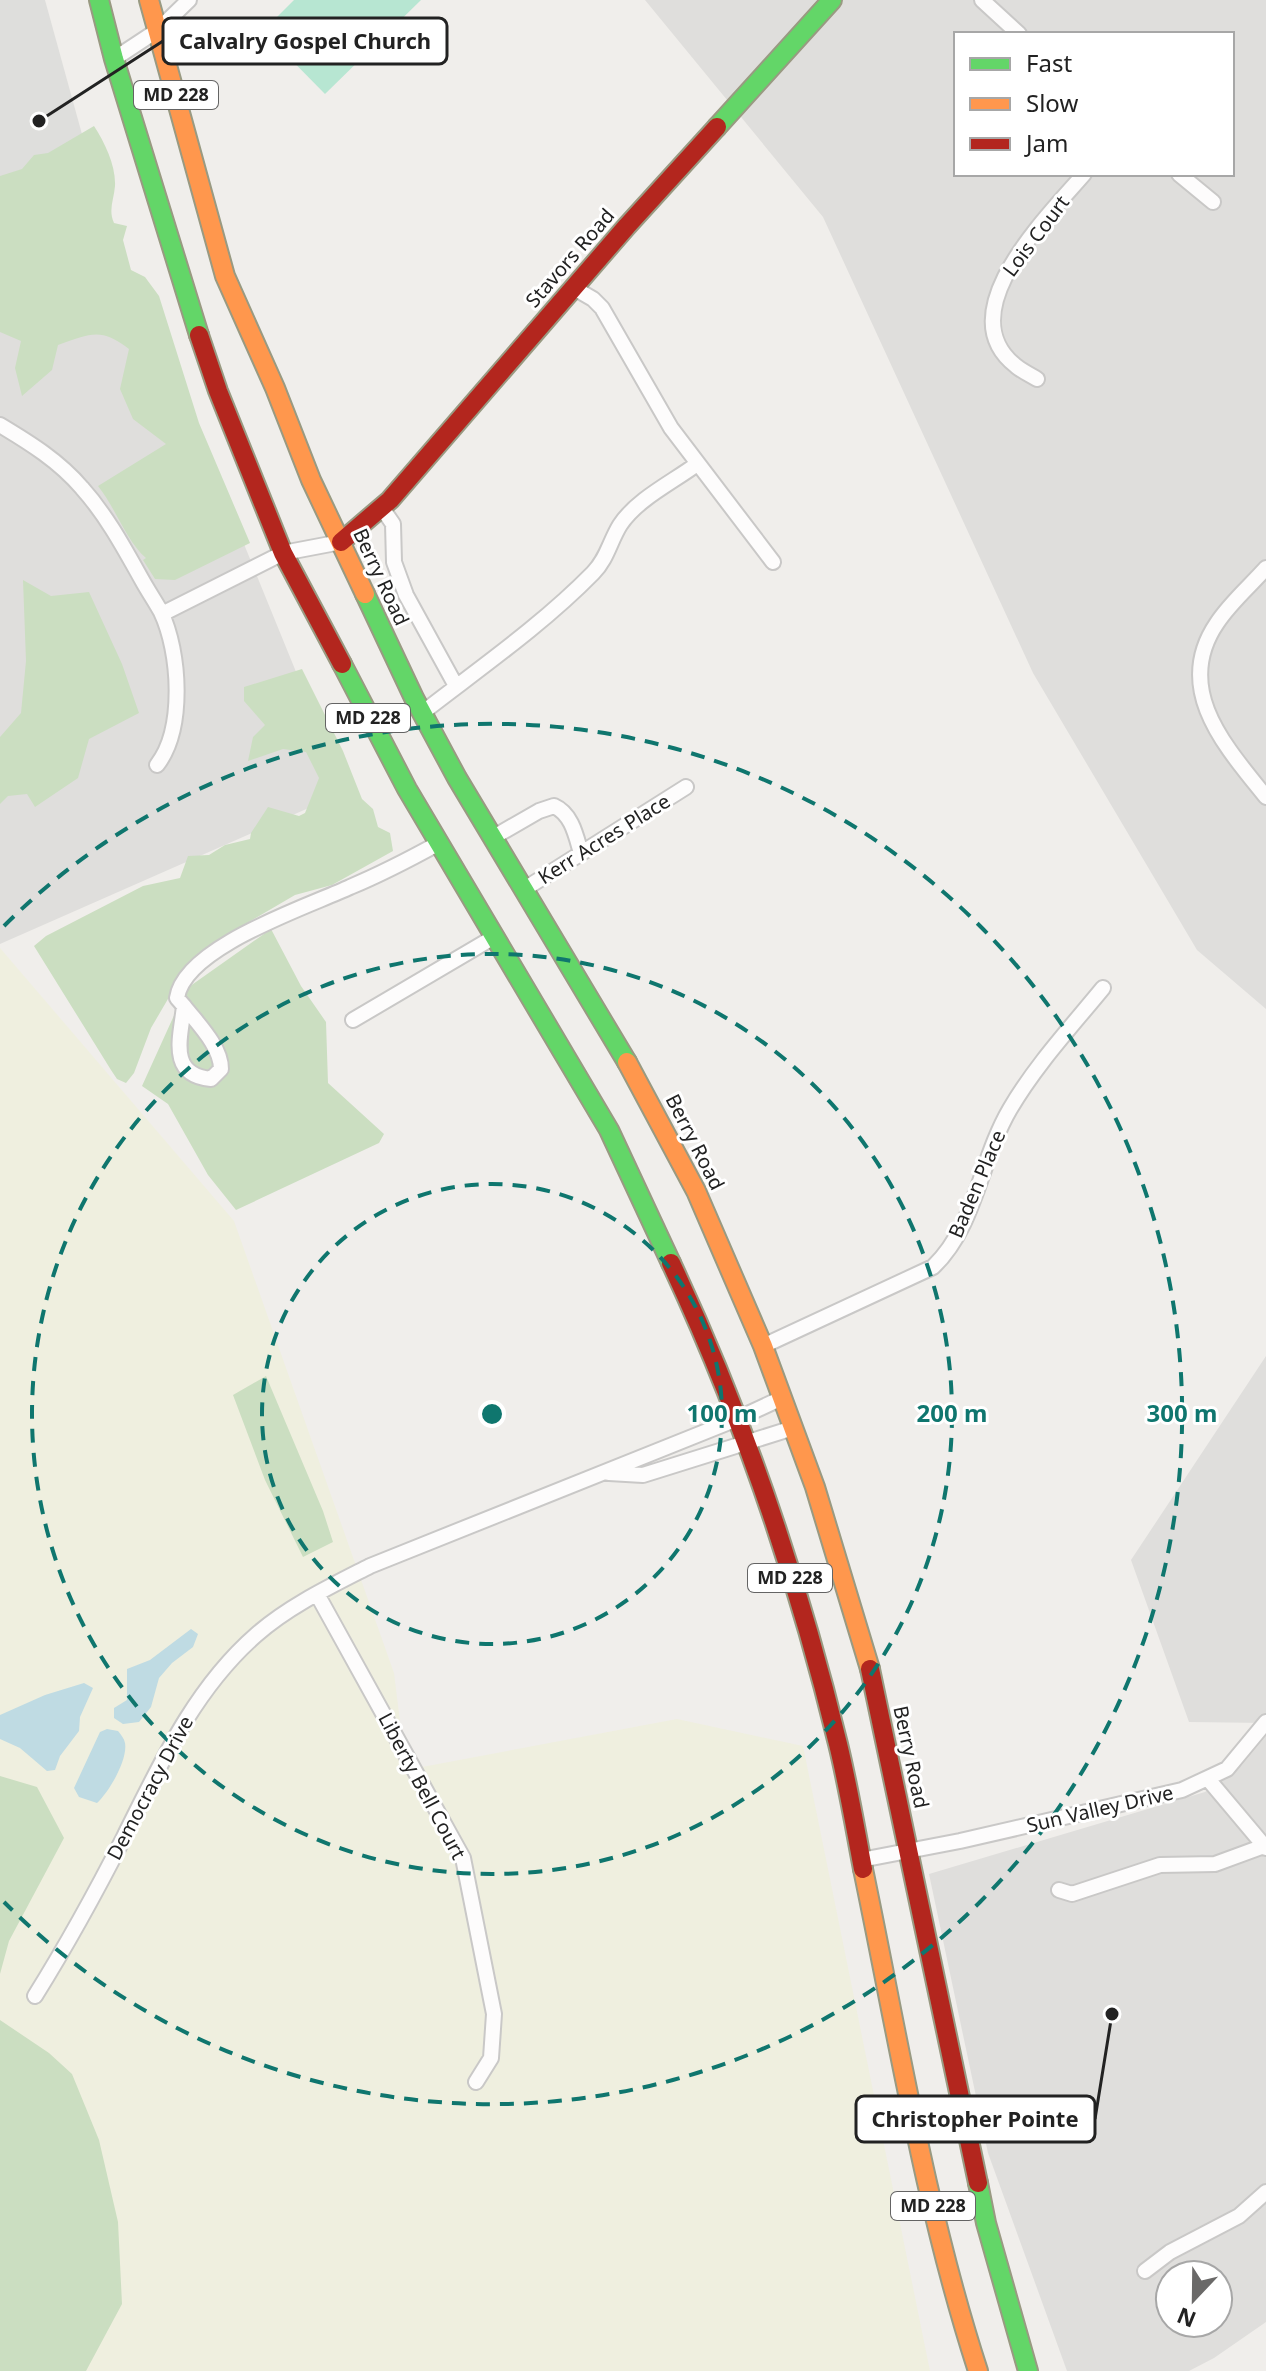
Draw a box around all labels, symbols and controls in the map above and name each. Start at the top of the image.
callout: Calvalry Gospel Church [163,18,447,64]
text: Calvalry Gospel Church [179,25,431,55]
legend [954,32,1234,176]
text: Fast [1026,46,1072,79]
road number: MD 228 [134,81,218,109]
text: Slow [1026,86,1078,119]
text: Jam [1024,126,1068,159]
street label: Lois Court [996,190,1075,282]
street label: Stavors Road [519,202,620,313]
street label: Berry Road [347,524,416,630]
road number: MD 228 [326,704,410,732]
street label: Kerr Acres Place [533,787,675,890]
street label: Berry Road [660,1089,731,1194]
street label: Baden Place [942,1126,1011,1242]
text: 100 m [687,1396,757,1429]
text: 200 m [917,1396,987,1429]
text: 300 m [1147,1396,1217,1429]
centre of rings [478,1400,506,1428]
road number: MD 228 [748,1564,832,1592]
street label: Berry Road [887,1703,936,1811]
street label: Liberty Bell Court [372,1708,473,1864]
street label: Democracy Drive [100,1711,199,1865]
street label: Sun Valley Drive [1024,1779,1176,1839]
callout: Christopher Pointe [856,2096,1095,2142]
text: Christopher Pointe [871,2103,1079,2133]
road number: MD 228 [891,2192,975,2220]
north arrow [1154,2259,1234,2339]
text: N [1172,2301,1200,2336]

